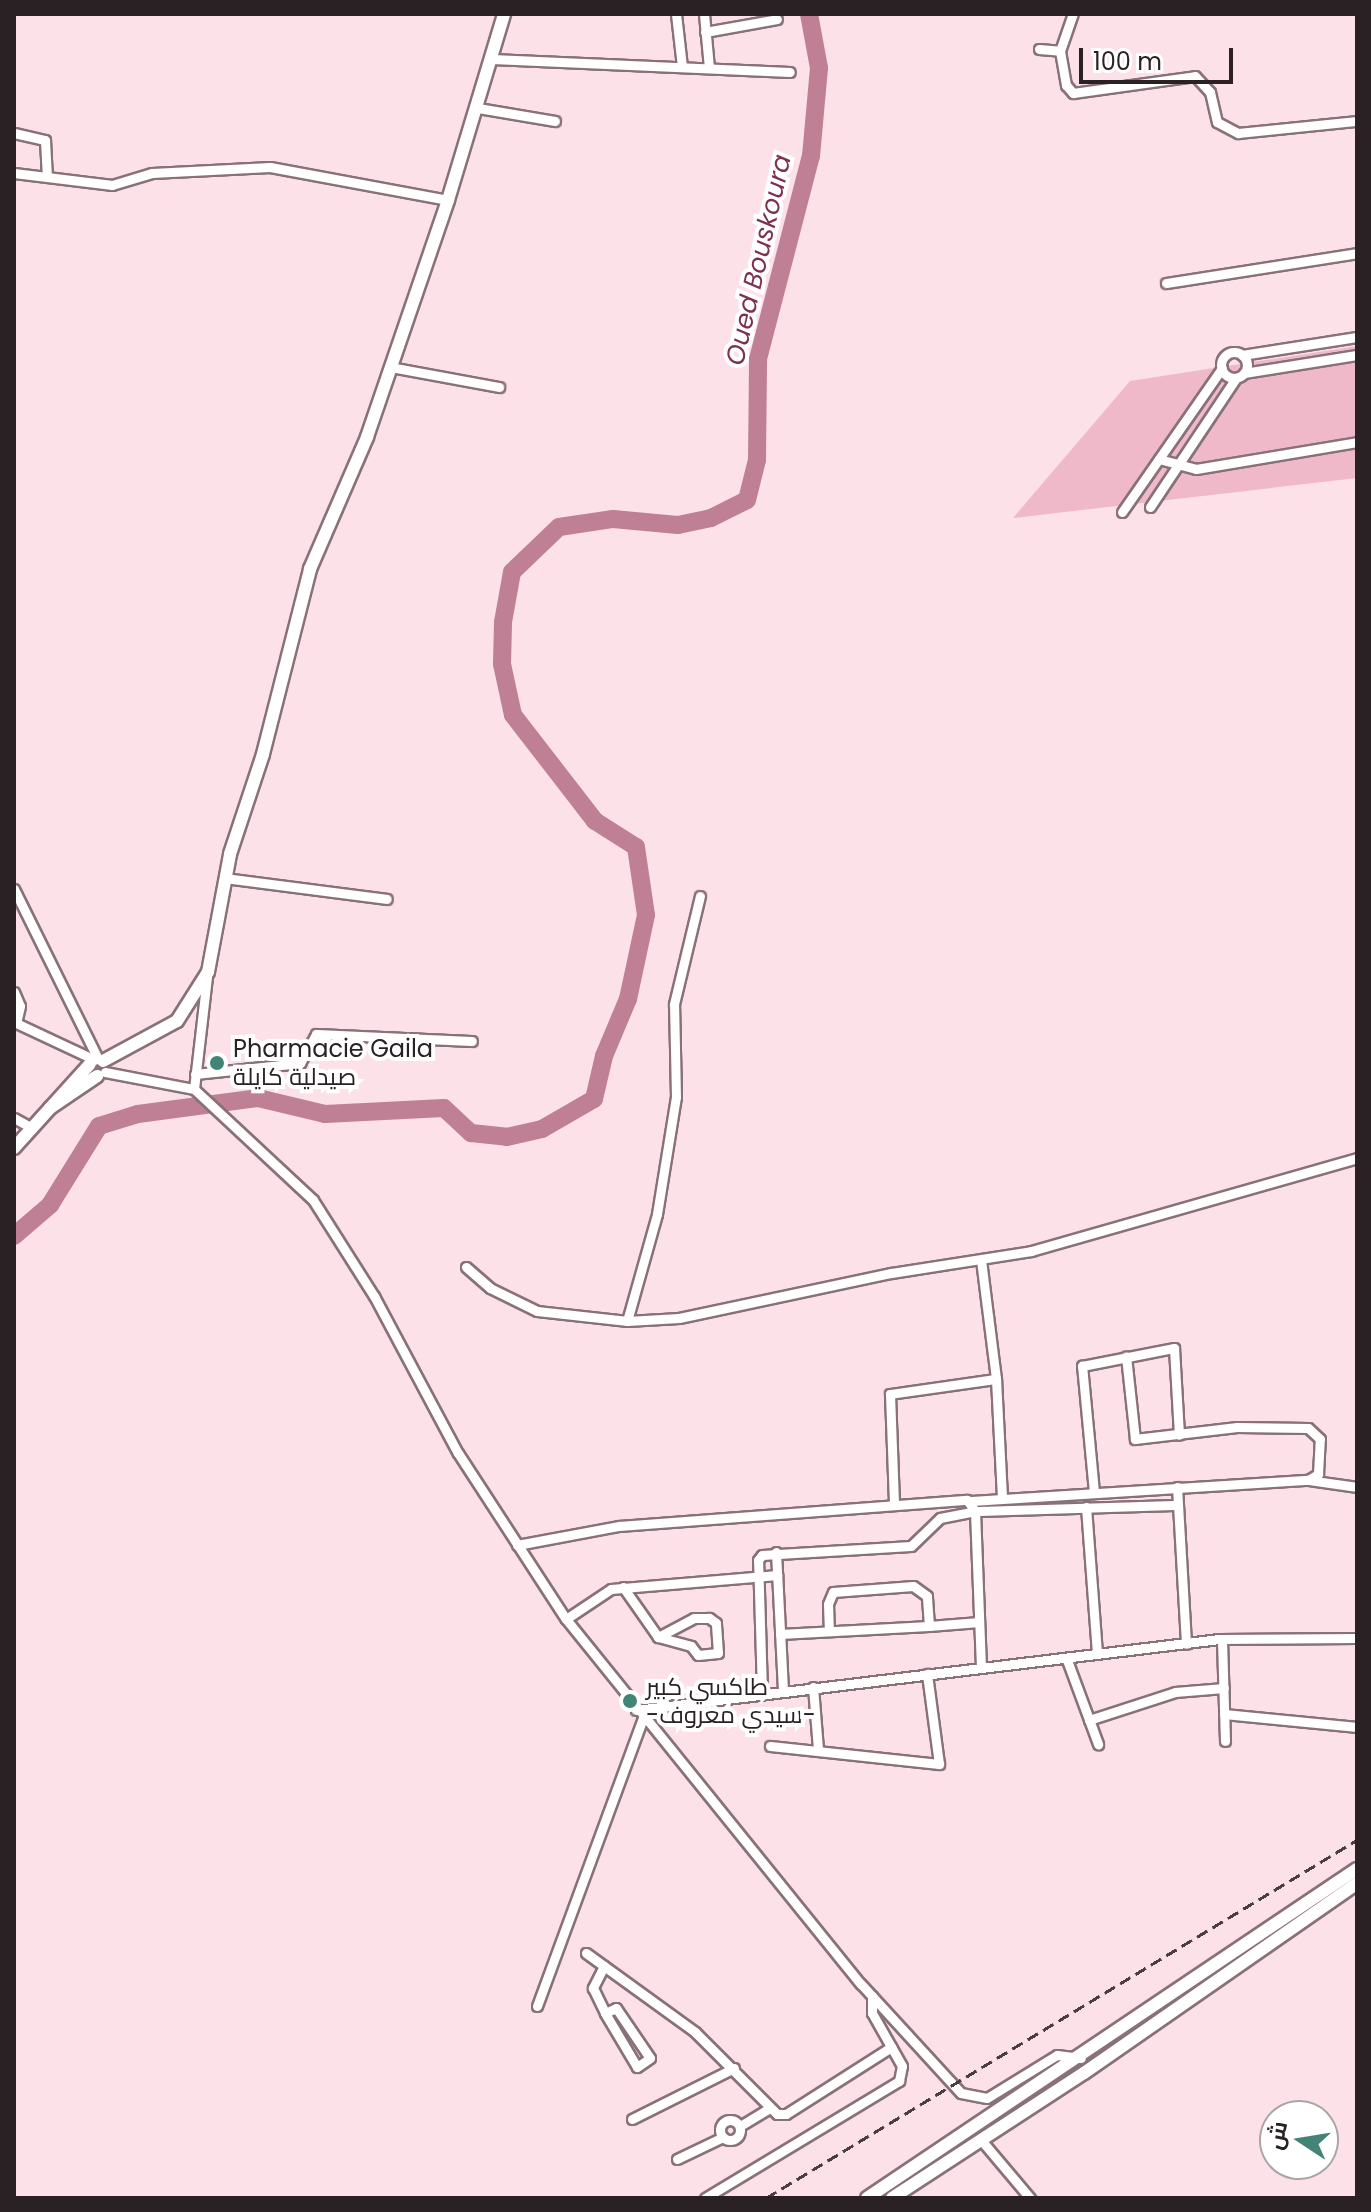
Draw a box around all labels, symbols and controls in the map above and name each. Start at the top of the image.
scale bar [1083,32,1237,82]
text: 100 m [1093,45,1162,78]
water label: Oued Bouskoura [720,152,798,368]
place label: Pharmacie Gaila صيدلية كايلة [233,1035,433,1091]
marker: Pharmacie Gaila صيدلية كايلة [208,1054,226,1072]
place label: طاكسي كبير -سيدي معروف- [646,1673,816,1729]
marker: طاكسي كبير -سيدي معروف- [621,1692,639,1710]
north arrow [1259,2100,1339,2180]
text: ش [1259,2118,1295,2152]

